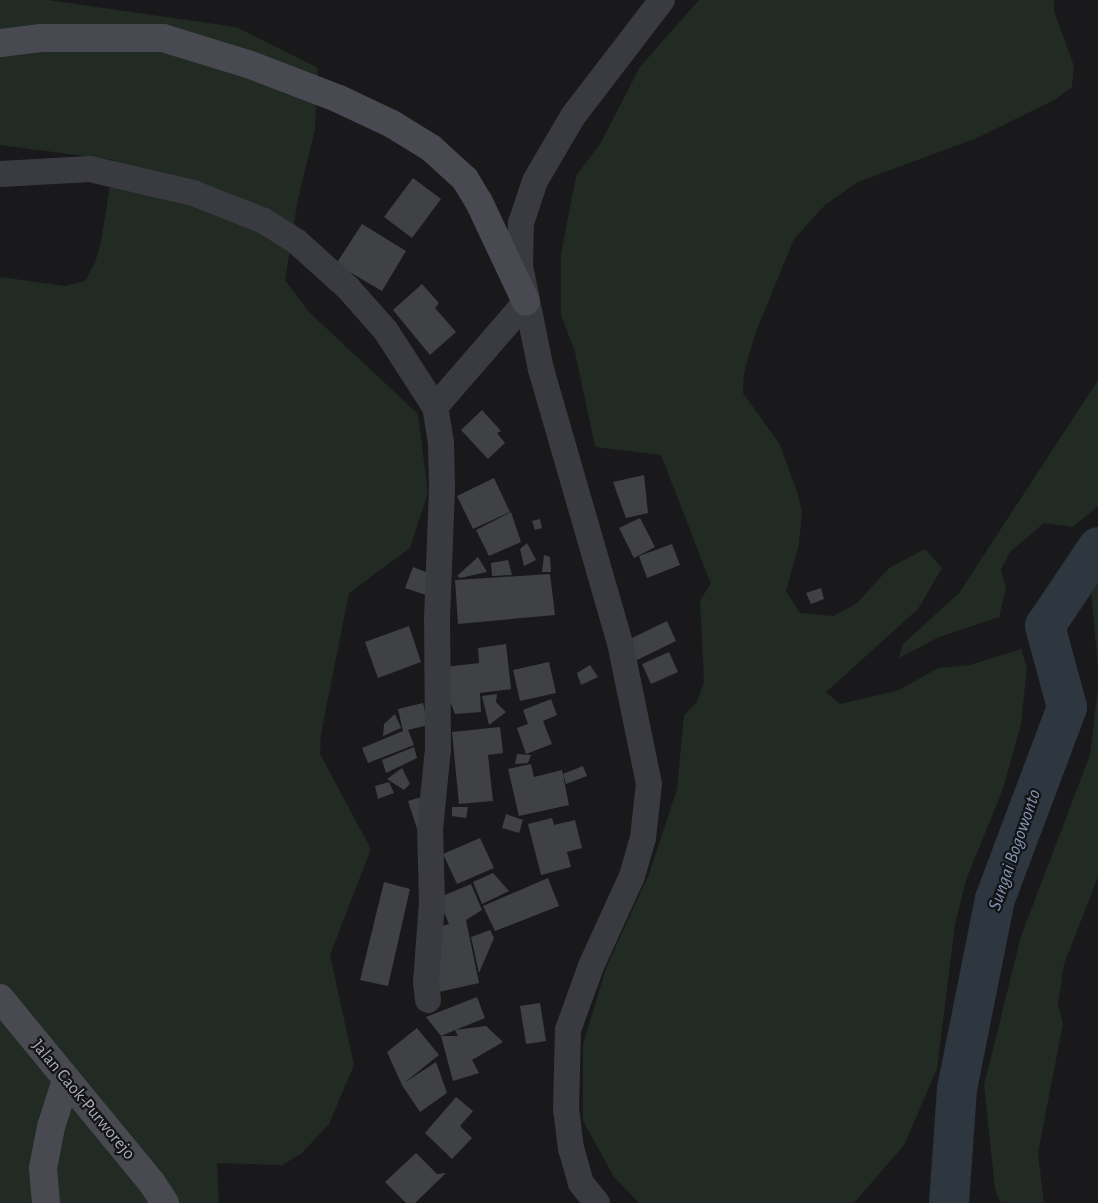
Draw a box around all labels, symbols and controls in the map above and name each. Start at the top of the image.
water label: Sungai Bogowonto [984,786,1046,914]
street label: Jalan Caok-Purworejo [27,1036,139,1164]

